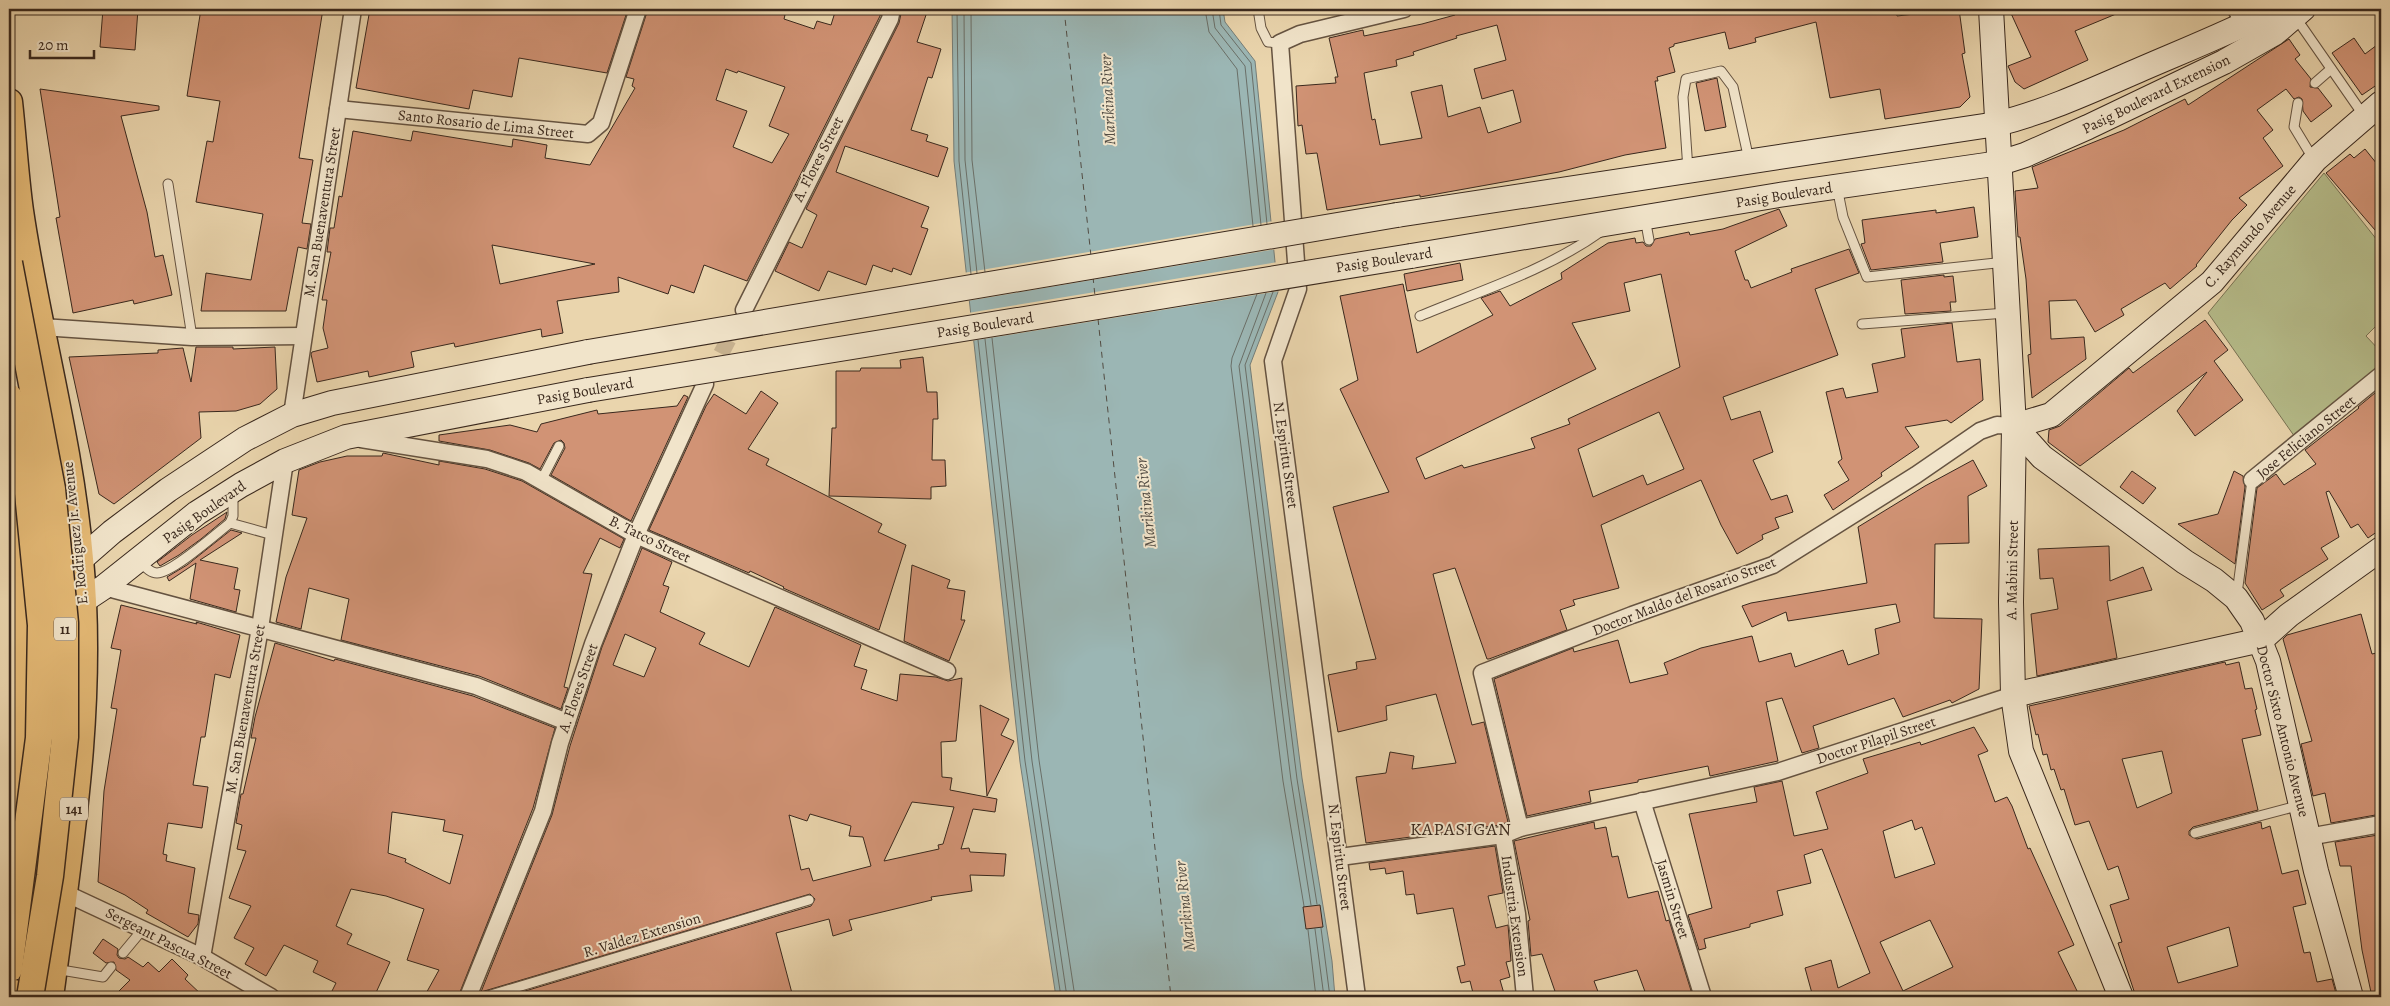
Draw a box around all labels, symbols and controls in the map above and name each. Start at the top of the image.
scale bar [30,28,94,60]
text: 20 m [38,35,69,55]
street label: Pasig Boulevard Extension [2079,49,2233,139]
water label: Marikina River [1095,54,1121,146]
street label: Santo Rosario de Lima Street [397,105,575,143]
street label: A. Flores Street [788,113,848,206]
street label: M. San Buenaventura Street [299,126,345,298]
street label: Pasig Boulevard [1734,177,1835,213]
street label: C. Raymundo Avenue [2200,180,2301,292]
street label: Pasig Boulevard [1334,242,1435,278]
street label: Pasig Boulevard [935,307,1036,343]
street label: Pasig Boulevard [535,373,636,409]
street label: Jose Feliciano Street [2252,391,2360,483]
street label: N. Espiritu Street [1269,400,1303,510]
water label: Marikina River [1130,456,1162,549]
street label: E. Rodriguez Jr. Avenue [58,460,92,605]
street label: Pasig Boulevard [158,475,250,548]
street label: B. Tatco Street [606,511,694,567]
street label: A. Mabini Street [2001,520,2023,621]
street label: Doctor Maldo del Rosario Street [1589,552,1779,640]
road number: 11 [54,618,76,640]
street label: M. San Buenaventura Street [220,623,270,795]
street label: A. Flores Street [553,641,603,736]
street label: Doctor Sixto Antonio Avenue [2252,643,2314,819]
street label: Doctor Pilapil Street [1814,711,1938,769]
road number: 141 [60,798,88,821]
street label: N. Espiritu Street [1324,802,1356,912]
district label: KAPASIGAN [1410,817,1512,841]
street label: Industria Extension [1497,854,1533,978]
street label: Jasmin Street [1651,857,1695,941]
water label: Marikina River [1169,859,1201,952]
street label: Sergeant Pascua Street [102,902,236,984]
street label: R. Valdez Extension [581,908,703,962]

